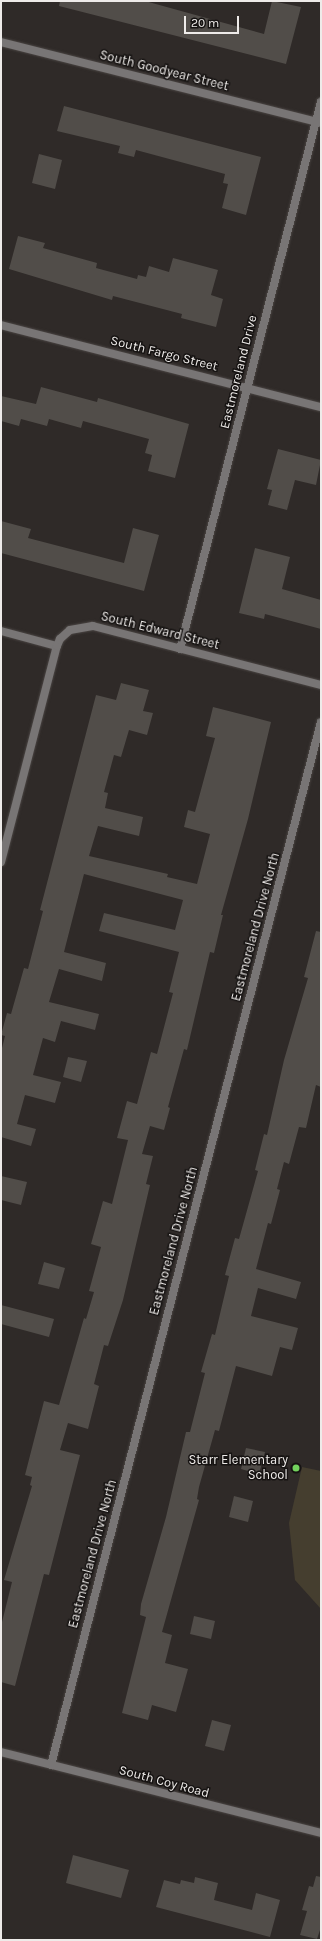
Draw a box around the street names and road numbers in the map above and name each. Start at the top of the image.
street label: South Goodyear Street [98,47,230,95]
street label: Eastmoreland Drive [217,314,261,430]
street label: South Fargo Street [109,333,219,375]
street label: South Edward Street [99,609,221,653]
street label: Eastmoreland Drive North [229,851,283,1003]
street label: Eastmoreland Drive North [147,1165,201,1317]
street label: Eastmoreland Drive North [66,1478,120,1630]
street label: South Coy Road [117,1762,211,1802]

